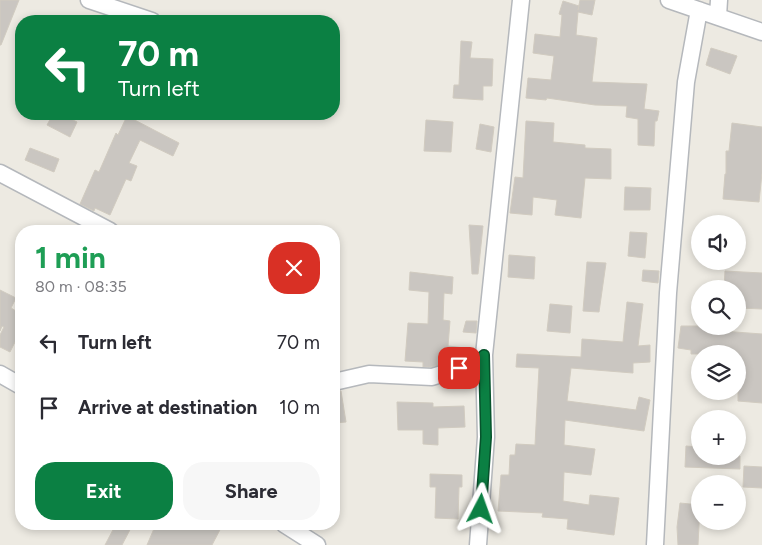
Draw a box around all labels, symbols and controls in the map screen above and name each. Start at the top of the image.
text: 70 m [118,33,199,75]
icon: left [35,35,100,100]
text: Turn left [118,75,200,102]
map controls [691,215,746,530]
button: sound [691,215,746,270]
text: 1 min [35,239,106,276]
button: close [268,242,320,294]
text: 80 m · 08:35 [35,277,127,296]
button: search [691,280,746,335]
icon: left [35,329,63,357]
text: Turn left [78,331,152,354]
text: 70 m [277,331,320,354]
button: layers [691,345,746,400]
pin [438,347,480,389]
icon: arrive [445,354,473,382]
icon: arrive [35,394,63,422]
text: Arrive at destination [78,396,257,419]
text: 10 m [279,396,320,419]
button: + [691,410,746,465]
button: Exit [35,462,173,520]
button: Share [183,462,320,520]
button: − [691,475,746,530]
position arrow [454,482,506,534]

